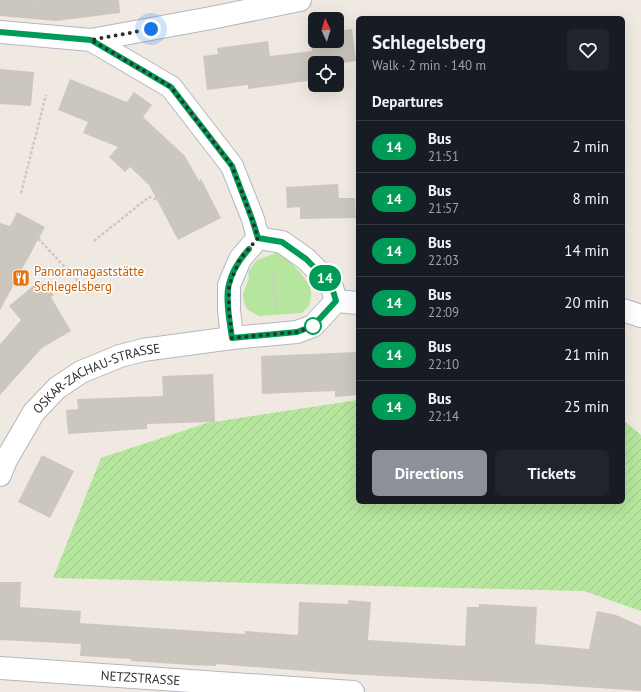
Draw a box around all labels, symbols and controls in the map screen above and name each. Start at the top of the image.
north arrow [308,12,344,48]
map controls [308,12,344,92]
your location [141,19,161,39]
button: heart [567,29,609,71]
text: Schlegelsberg [372,30,486,54]
button: locate [308,56,344,92]
text: Walk · 2 min · 140 m [372,57,486,74]
text: Departures [372,92,443,111]
text: Bus [428,129,451,148]
text: 2 min [572,137,609,156]
text: 14 [386,138,402,156]
text: 21:51 [428,148,459,165]
text: Bus [428,181,451,200]
text: 8 min [572,189,609,208]
text: 14 [386,190,402,208]
text: 21:57 [428,200,459,217]
text: Bus [428,233,451,252]
text: 14 min [564,241,609,260]
text: 14 [386,242,402,260]
text: 22:03 [428,252,459,269]
place label: Panoramagaststätte Schlegelsberg [34,263,144,295]
line badge: 14 [307,265,343,291]
restaurant icon: Panoramagaststätte Schlegelsberg [11,268,31,288]
text: 14 [317,269,333,287]
text: Bus [428,285,451,304]
text: 20 min [564,293,609,312]
text: 14 [386,294,402,312]
text: 22:09 [428,304,459,321]
unlabelled marker [304,317,322,335]
text: Bus [428,337,451,356]
street label: OSKAR-ZACHAU-STRASSE [29,339,161,417]
text: 21 min [564,345,609,364]
text: 14 [386,346,402,364]
text: 22:10 [428,356,459,373]
text: Bus [428,389,451,408]
text: 25 min [564,397,609,416]
text: 14 [386,398,402,416]
text: 22:14 [428,408,459,425]
button: Directions [372,450,487,496]
button: Tickets [495,450,609,496]
street label: NETZSTRASSE [100,666,181,689]

